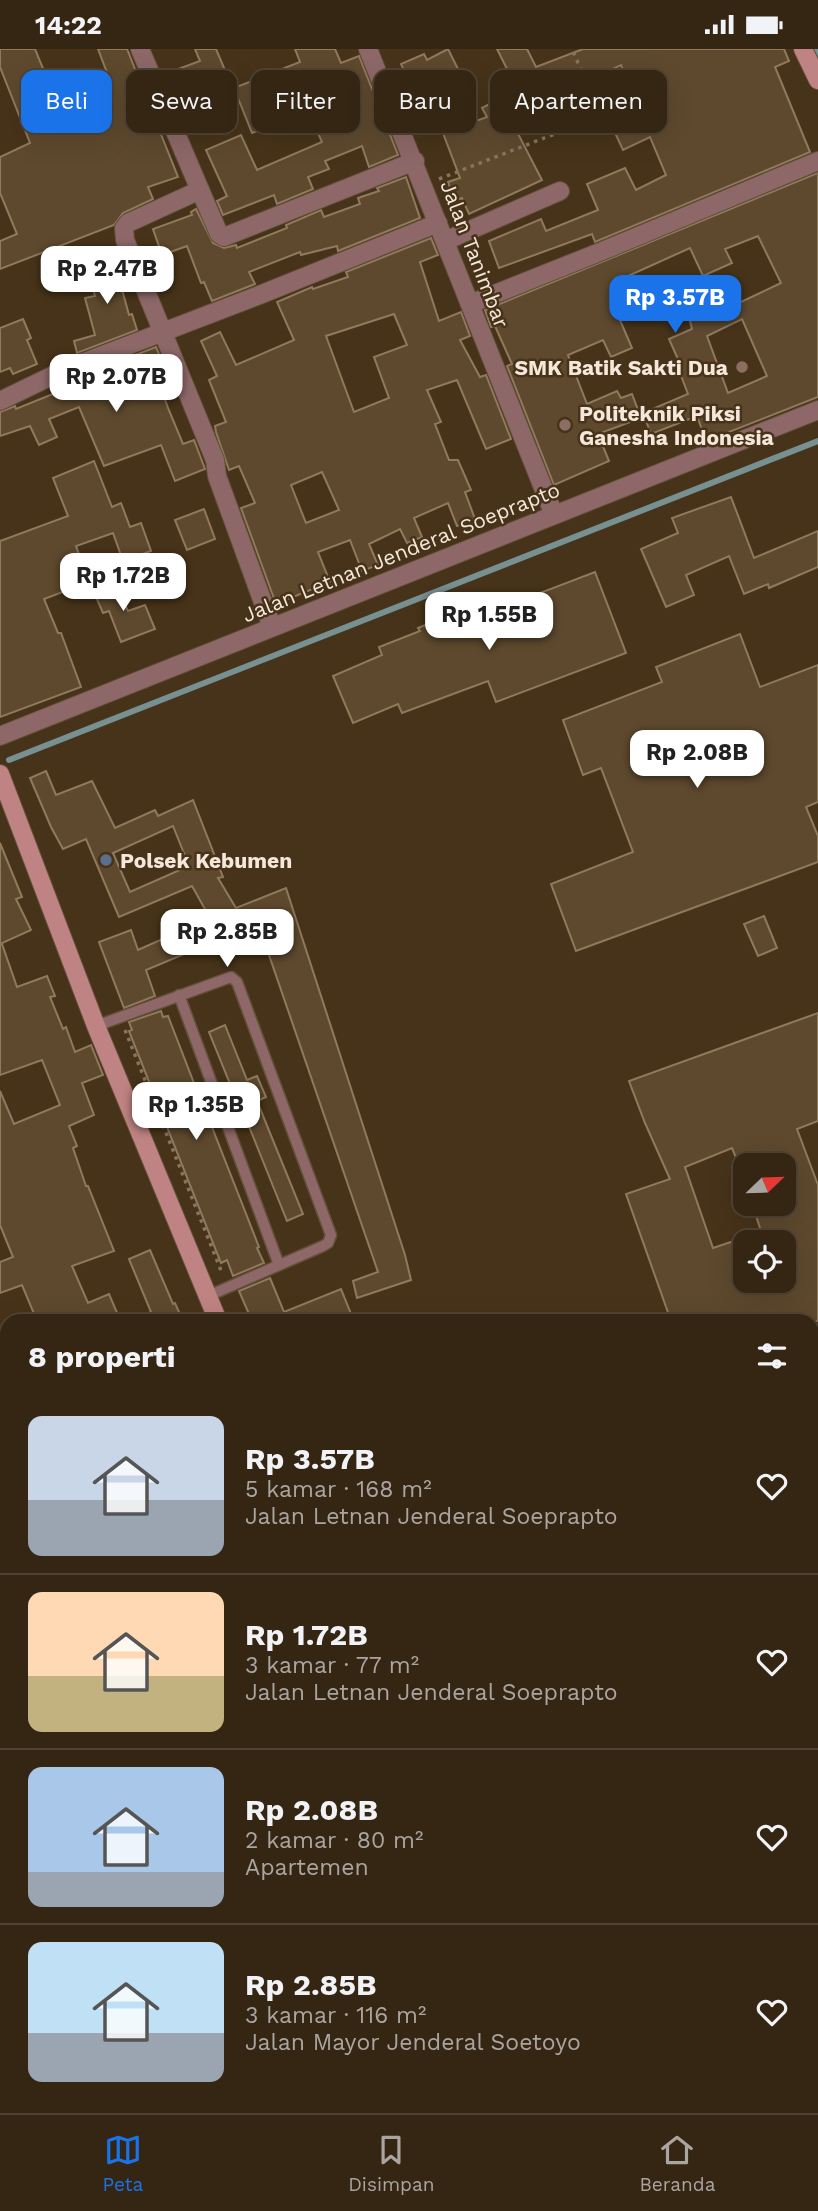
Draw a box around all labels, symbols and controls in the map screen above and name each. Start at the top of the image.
text: 14:22 [35,10,102,40]
chip: Beli [21,70,112,133]
chip: Sewa [126,70,237,133]
chip: Filter [251,70,360,133]
chip: Baru [374,70,476,133]
chip: Apartemen [490,70,667,133]
street label: Jalan Tanimbar [435,177,515,332]
pin: Rp 2.47B [35,247,179,306]
text: Rp 2.47B [57,255,157,282]
pin: Rp 3.57B [603,275,747,335]
text: Rp 3.57B [625,284,725,311]
pin: Rp 2.07B [44,355,188,414]
place label: SMK Batik Sakti Dua [515,355,729,380]
marker: SMK Batik Sakti Dua [734,359,750,375]
text: Rp 2.07B [66,363,166,390]
place label: Politeknik Piksi Ganesha Indonesia [579,401,775,450]
marker: Politeknik Piksi Ganesha Indonesia [557,417,573,433]
street label: Jalan Letnan Jenderal Soeprapto [239,477,563,627]
pin: Rp 1.72B [51,553,195,613]
text: Rp 1.72B [76,562,170,589]
pin: Rp 1.55B [417,593,561,652]
text: Rp 1.55B [441,601,537,628]
pin: Rp 2.08B [625,731,769,790]
text: Rp 2.08B [646,739,748,766]
place label: Polsek Kebumen [120,848,292,873]
marker: Polsek Kebumen [98,852,114,868]
pin: Rp 2.85B [155,909,299,969]
text: Rp 2.85B [177,918,277,945]
pin: Rp 1.35B [124,1083,268,1142]
text: Rp 1.35B [148,1091,244,1118]
north arrow [733,1153,796,1216]
map controls [733,1153,796,1293]
button: locate [733,1230,796,1293]
icon: filters [753,1337,791,1375]
text: 8 properti [28,1339,175,1374]
text: Rp 3.57B [245,1441,375,1476]
icon: home [84,1444,168,1528]
icon: heart [753,1467,791,1505]
text: 5 kamar · 168 m² [245,1476,432,1503]
text: Jalan Letnan Jenderal Soeprapto [245,1503,618,1530]
text: Rp 1.72B [245,1617,368,1652]
icon: home [84,1620,168,1704]
icon: heart [753,1643,791,1681]
text: 3 kamar · 77 m² [245,1652,419,1679]
text: Jalan Letnan Jenderal Soeprapto [245,1679,618,1706]
text: Rp 2.08B [245,1792,378,1827]
icon: home [84,1795,168,1879]
icon: heart [753,1818,791,1856]
text: 2 kamar · 80 m² [245,1827,423,1854]
text: Apartemen [245,1854,369,1881]
text: Rp 2.85B [245,1967,376,2002]
icon: home [84,1970,168,2054]
icon: heart [753,1993,791,2031]
text: 3 kamar · 116 m² [245,2002,426,2029]
text: Jalan Mayor Jenderal Soetoyo [245,2029,581,2056]
tab: Peta [102,2131,143,2196]
tab: Disimpan [348,2131,435,2196]
tab: Beranda [639,2131,716,2196]

